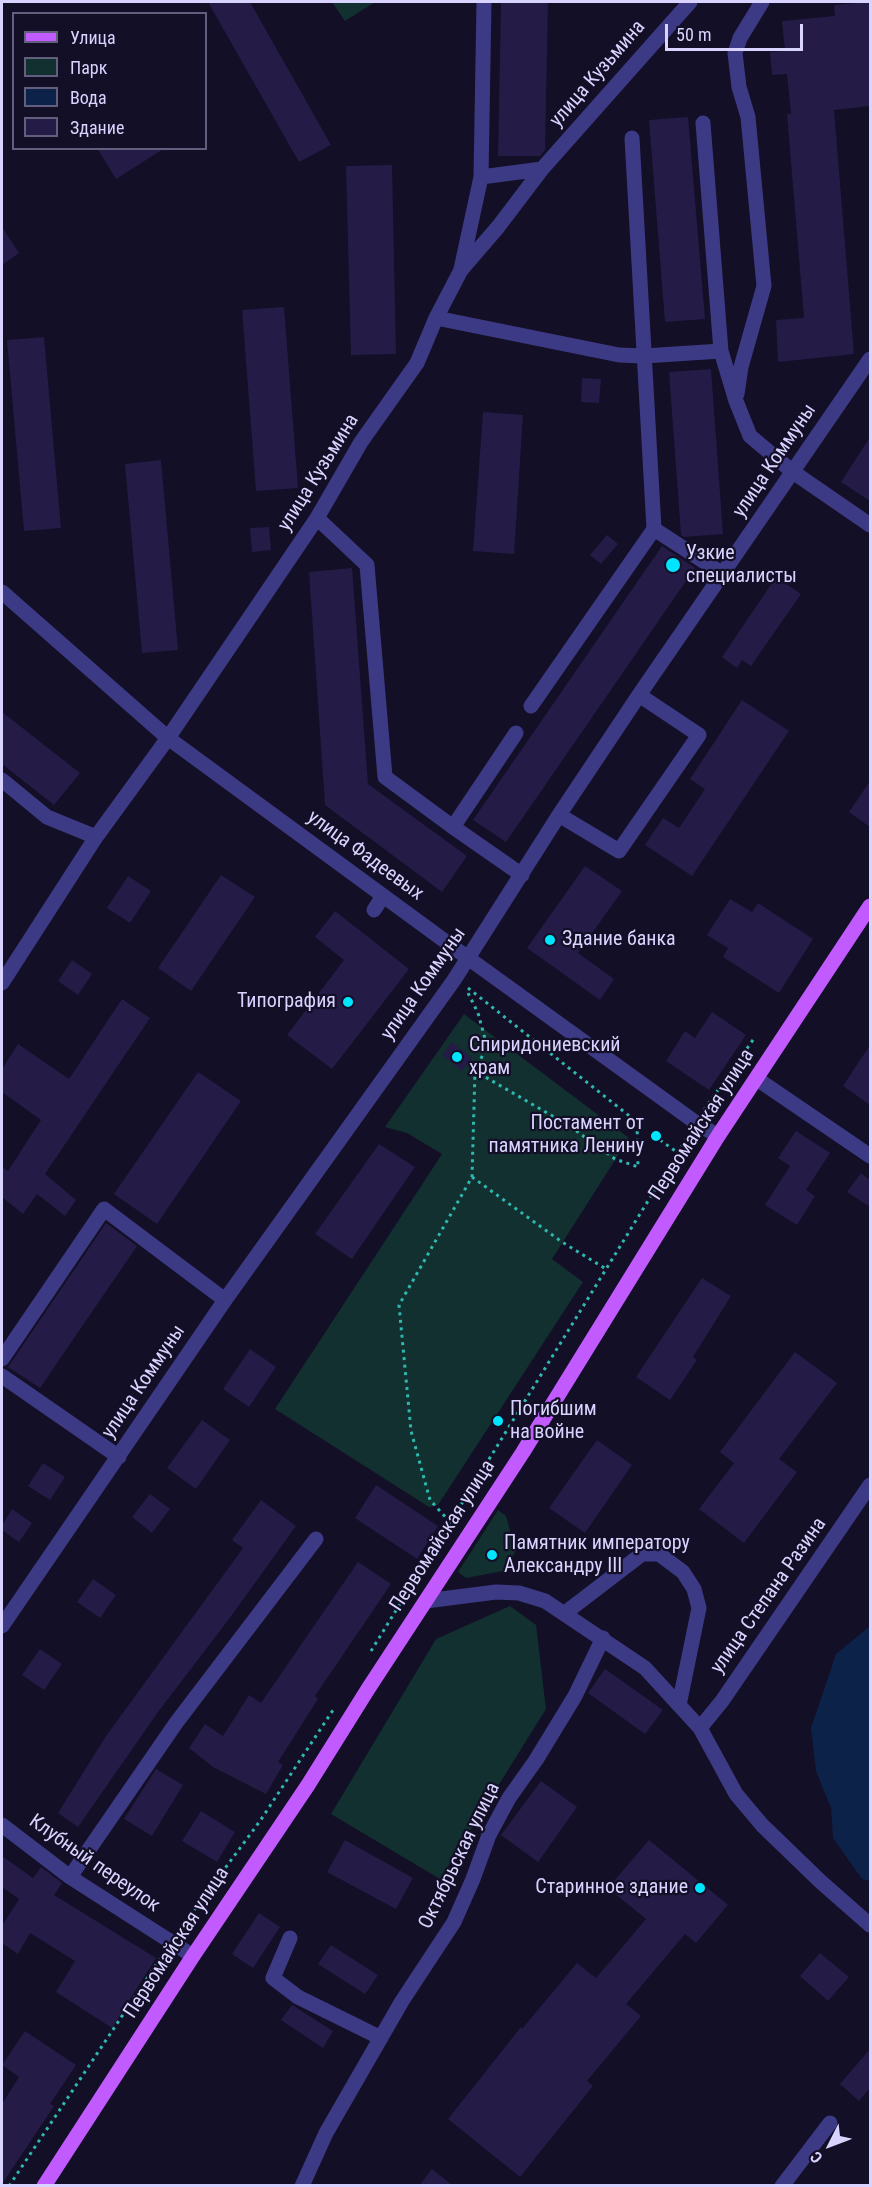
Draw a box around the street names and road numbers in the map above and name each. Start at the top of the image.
street label: улица Кузьмина [545,16,651,132]
street label: улица Коммуны [728,400,822,522]
street label: улица Кузьмина [273,410,365,536]
street label: улица Фадеевых [302,806,428,906]
street label: улица Коммуны [376,923,472,1045]
street label: Первомайская улица [644,1045,760,1205]
street label: улица Коммуны [97,1321,191,1443]
street label: Первомайская улица [385,1456,501,1616]
street label: улица Степана Разина [706,1513,832,1679]
street label: Октябрьская улица [414,1779,506,1933]
street label: Клубный переулок [24,1810,164,1918]
street label: Первомайская улица [119,1863,235,2023]

